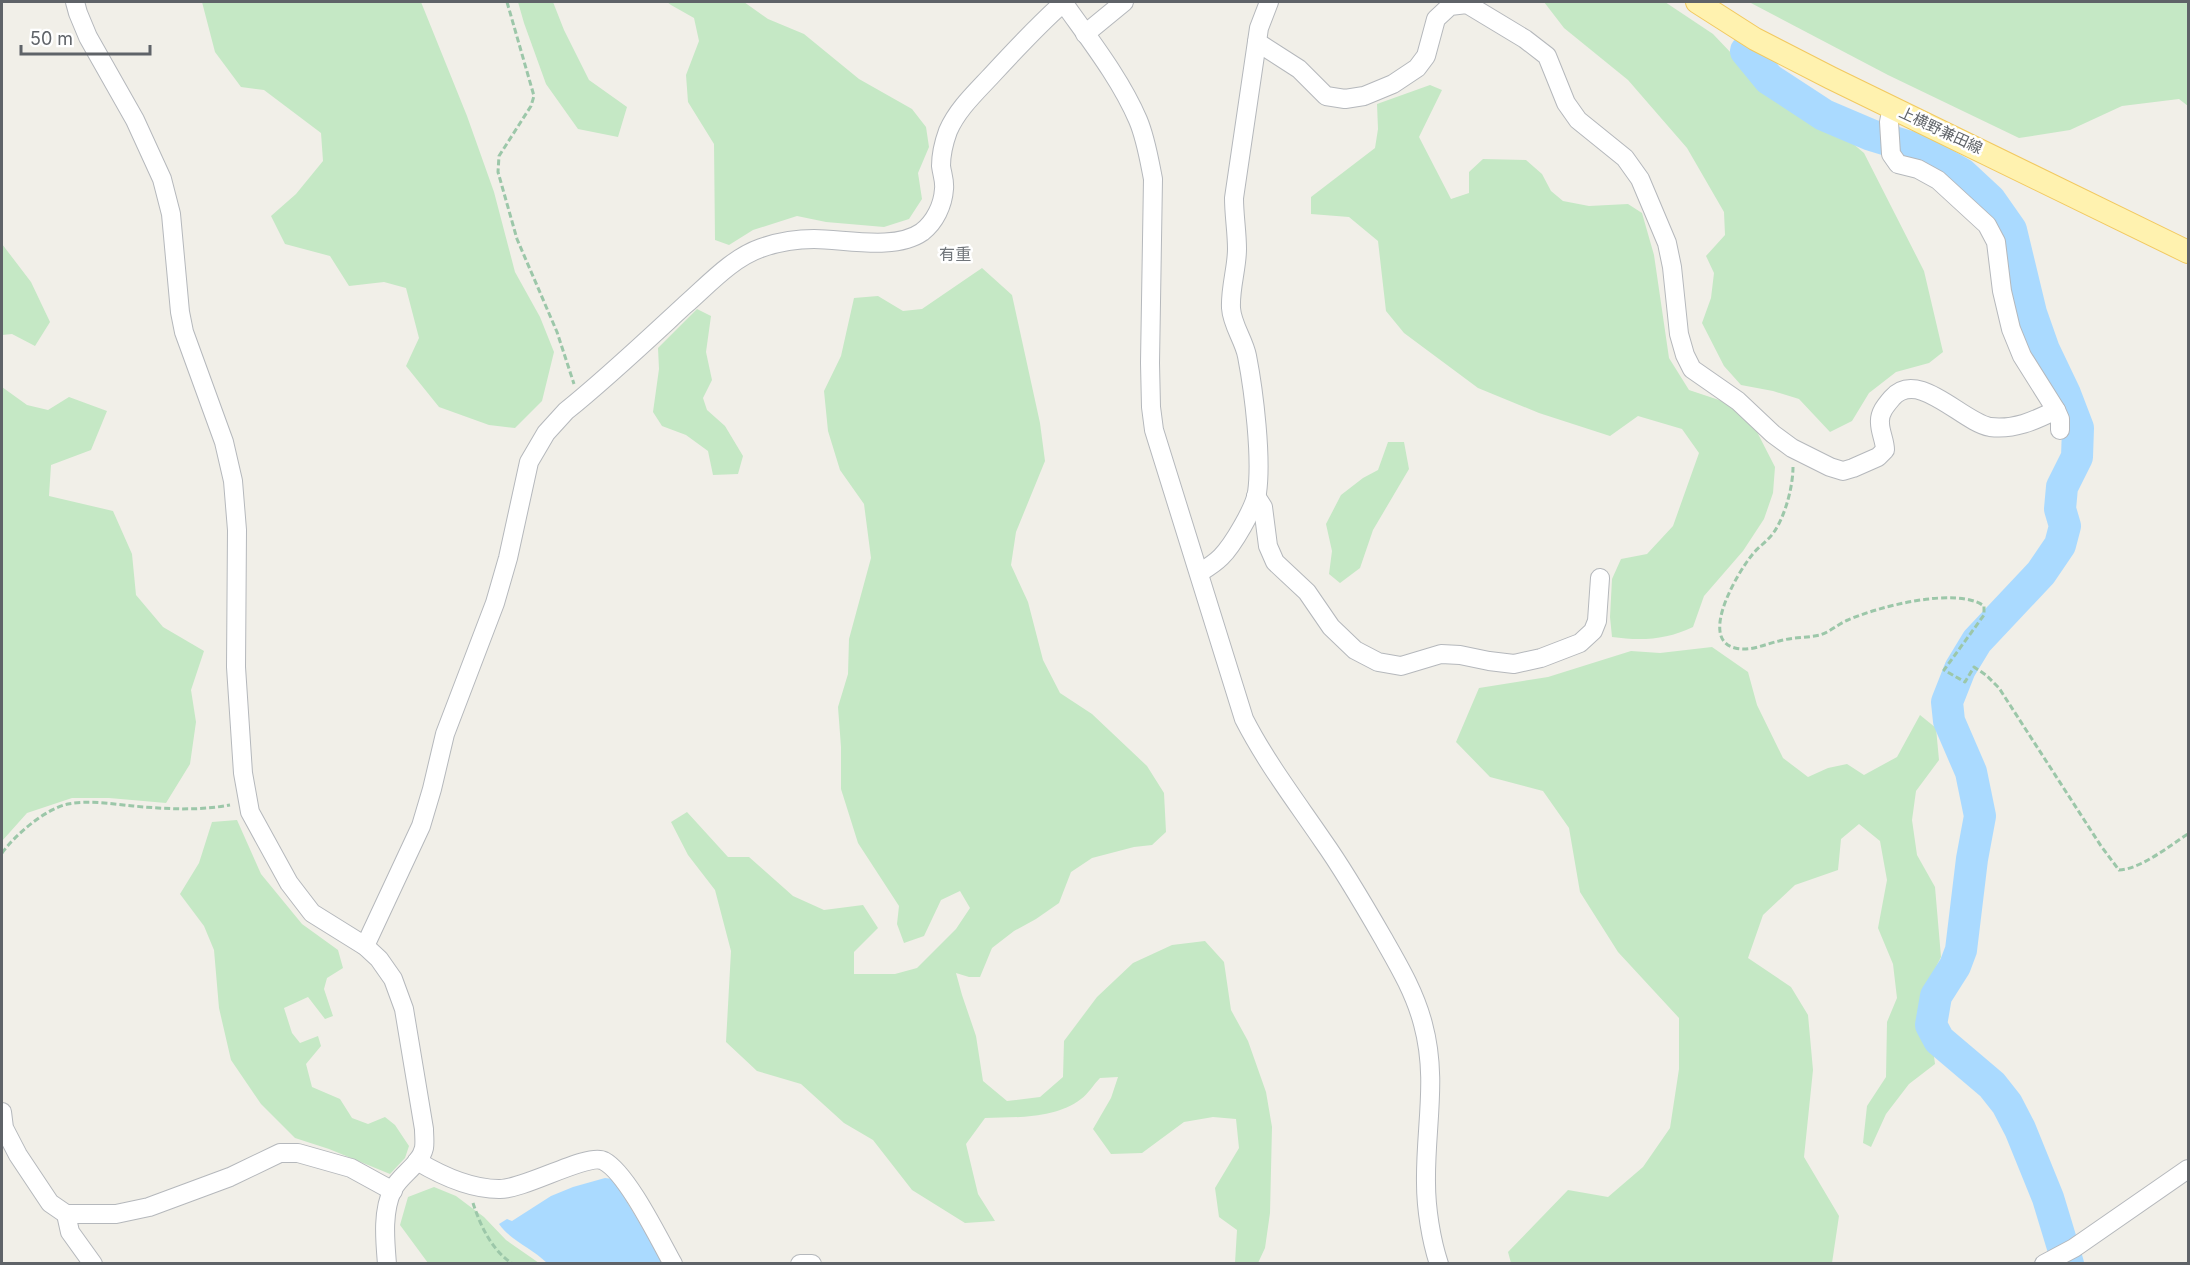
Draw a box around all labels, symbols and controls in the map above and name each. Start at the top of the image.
scale bar [21,18,150,56]
text: 50 m [30,28,73,49]
street label: 上横野兼田線 [1896,102,1986,158]
district label: 有重 [939,244,971,264]

